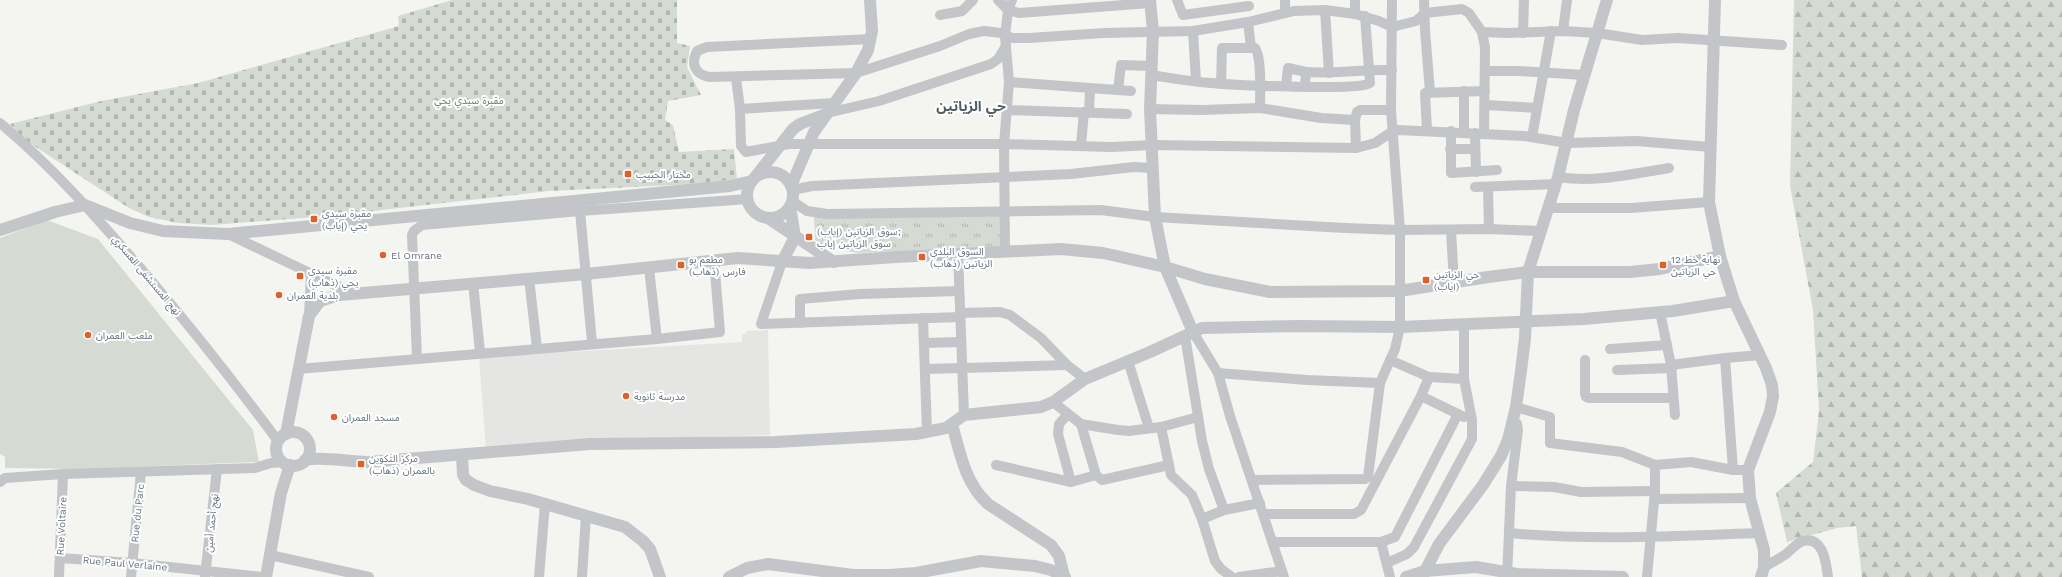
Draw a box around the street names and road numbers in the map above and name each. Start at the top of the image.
street label: نهج المستشفى العسكري [108,233,183,319]
street label: Rue du Parc [129,483,146,543]
street label: نهج أحمد أمين [203,493,222,553]
street label: Rue Voltaire [54,496,69,556]
street label: Rue Paul Verlaine [82,554,168,573]

